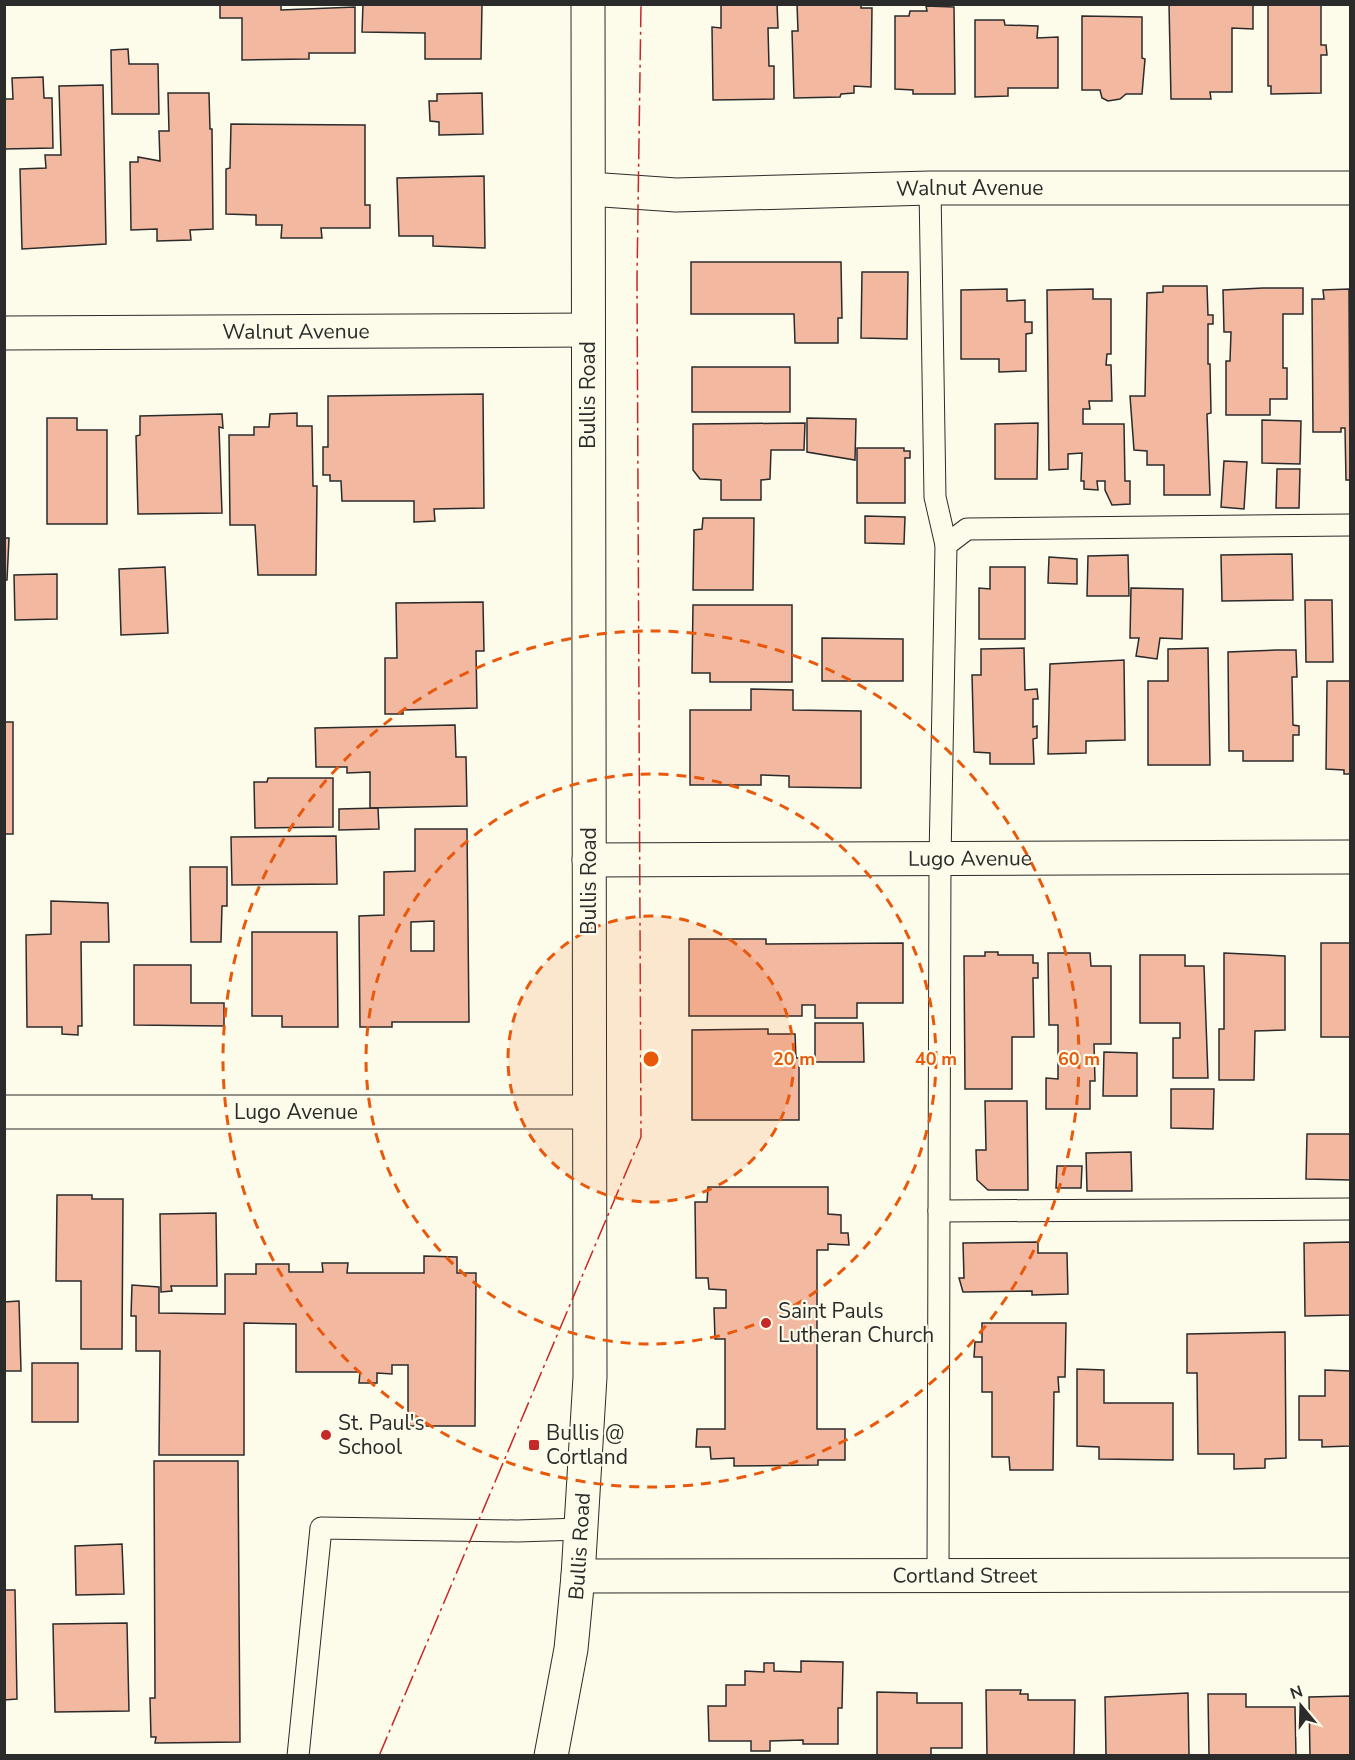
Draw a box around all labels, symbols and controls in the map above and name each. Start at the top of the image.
street label: Walnut Avenue [896,174,1043,203]
street label: Walnut Avenue [222,317,370,346]
street label: Bullis Road [574,341,602,449]
street label: Bullis Road [575,827,603,935]
street label: Lugo Avenue [908,844,1032,873]
text: 20 m [773,1047,815,1071]
text: 40 m [915,1047,957,1071]
text: 60 m [1058,1047,1100,1071]
centre of rings [641,1049,661,1069]
street label: Lugo Avenue [234,1098,358,1126]
place label: Saint Pauls Lutheran Church [778,1297,934,1349]
marker: Saint Pauls Lutheran Church [759,1316,773,1330]
place label: St. Paul's School [338,1409,425,1461]
place label: Bullis @ Cortland [546,1419,628,1471]
marker: St. Paul's School [319,1428,333,1442]
marker: Bullis @ Cortland [527,1438,541,1452]
street label: Bullis Road [562,1492,597,1601]
street label: Cortland Street [893,1561,1038,1590]
north arrow [1271,1676,1331,1736]
text: N [1287,1680,1306,1705]

